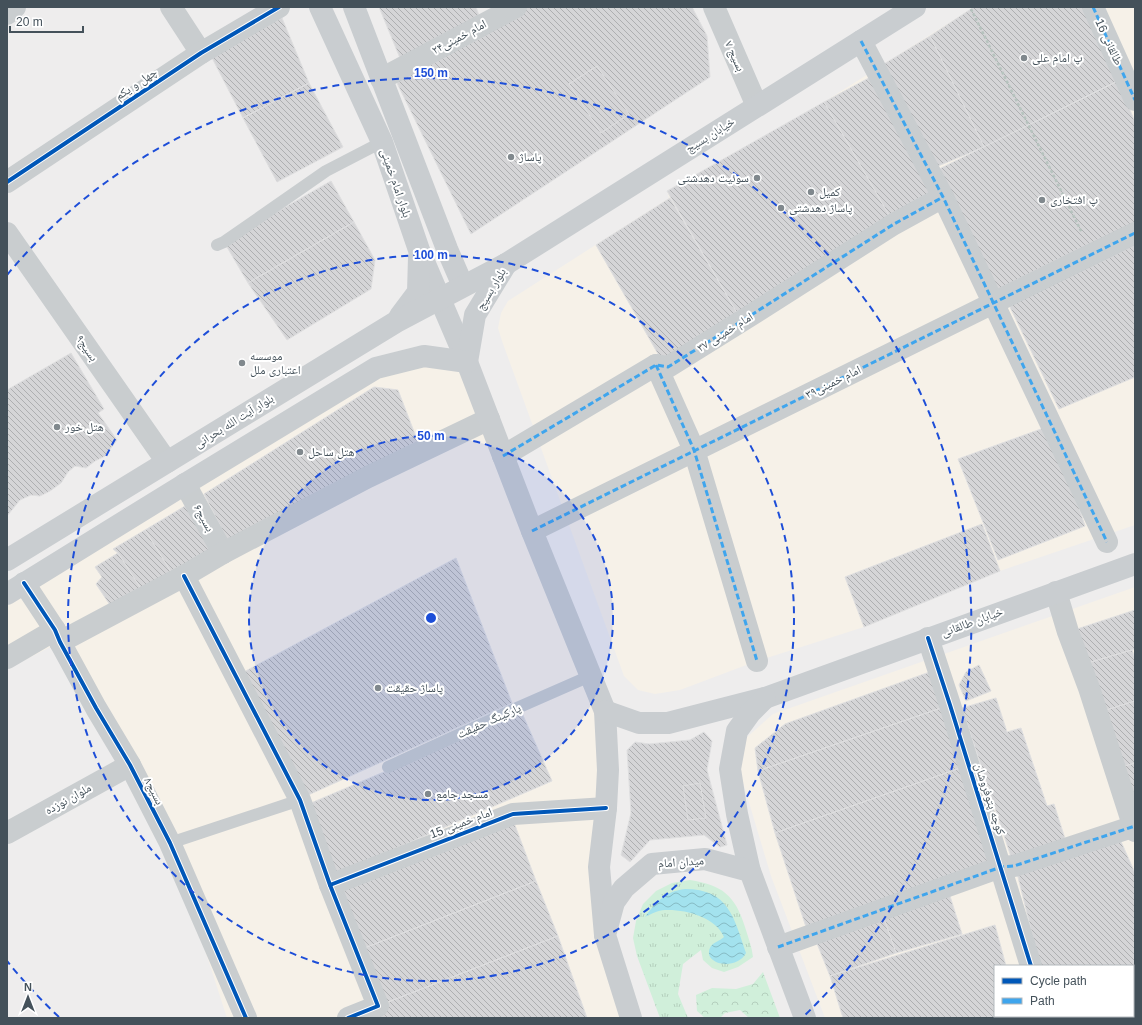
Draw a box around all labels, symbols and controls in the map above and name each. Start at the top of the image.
scale bar [10,8,83,34]
text: 20 m [16,15,43,29]
street label: امام خمینی۲۴ [429,17,489,58]
street label: طالقانی 16 [1092,17,1126,67]
street label: بسیج ۷ [722,38,748,74]
place label: پ امام علی [1032,51,1082,66]
marker: پ امام علی [1019,53,1029,63]
street label: چهل و یکم [112,65,160,104]
text: 150 m [414,66,448,80]
street label: خیابان بسیج [683,114,738,156]
street label: بلوار امام خمینی [377,147,414,220]
place label: پاساژ [518,150,542,164]
marker: پاساژ [506,152,516,162]
place label: سوئیت دهدشتی [678,171,749,185]
marker: سوئیت دهدشتی [752,173,762,183]
place label: کمیل [819,185,840,199]
marker: کمیل [806,187,816,197]
place label: پ افتخاری [1050,193,1098,207]
marker: پ افتخاری [1037,195,1047,205]
place label: پاساژ دهدشتی [789,201,853,215]
marker: پاساژ دهدشتی [776,203,786,213]
text: 100 m [414,248,448,262]
street label: بلوار بسیج [473,266,509,313]
street label: امام خمینی ۳۷ [694,309,756,356]
street label: بسیج۹ [73,332,101,364]
place label: موسسه اعتباری ملل [250,349,301,377]
marker: موسسه اعتباری ملل [237,358,247,368]
street label: امام خمینی۳۹ [803,362,864,402]
street label: بلوار آیت الله بحرانی [192,391,276,451]
place label: هتل خور [64,420,104,434]
marker: هتل خور [52,422,62,432]
text: 50 m [417,429,445,443]
place label: هتل ساحل [308,445,355,459]
marker: هتل ساحل [295,447,305,457]
street label: بسیج۶ [191,502,217,534]
street label: خیابان طالقانی [939,604,1005,640]
centre of rings [424,611,438,625]
place label: پاساژ حقیقت [386,681,444,695]
marker: پاساژ حقیقت [373,683,383,693]
street label: پارکینگ حقیقت [455,701,524,741]
street label: کوچه پتوفروشان [972,761,1008,837]
street label: بسیج۸ [141,775,167,807]
street label: ملوان نوزده [42,781,94,817]
place label: مسجد جامع [436,787,488,801]
marker: مسجد جامع [423,789,433,799]
street label: امام خمینی 15 [428,805,495,842]
street label: میدان امام [658,853,704,872]
legend [994,965,1134,1017]
text: Cycle path [1030,974,1087,988]
north arrow [8,977,48,1017]
text: N [24,981,32,993]
text: Path [1030,994,1055,1008]

